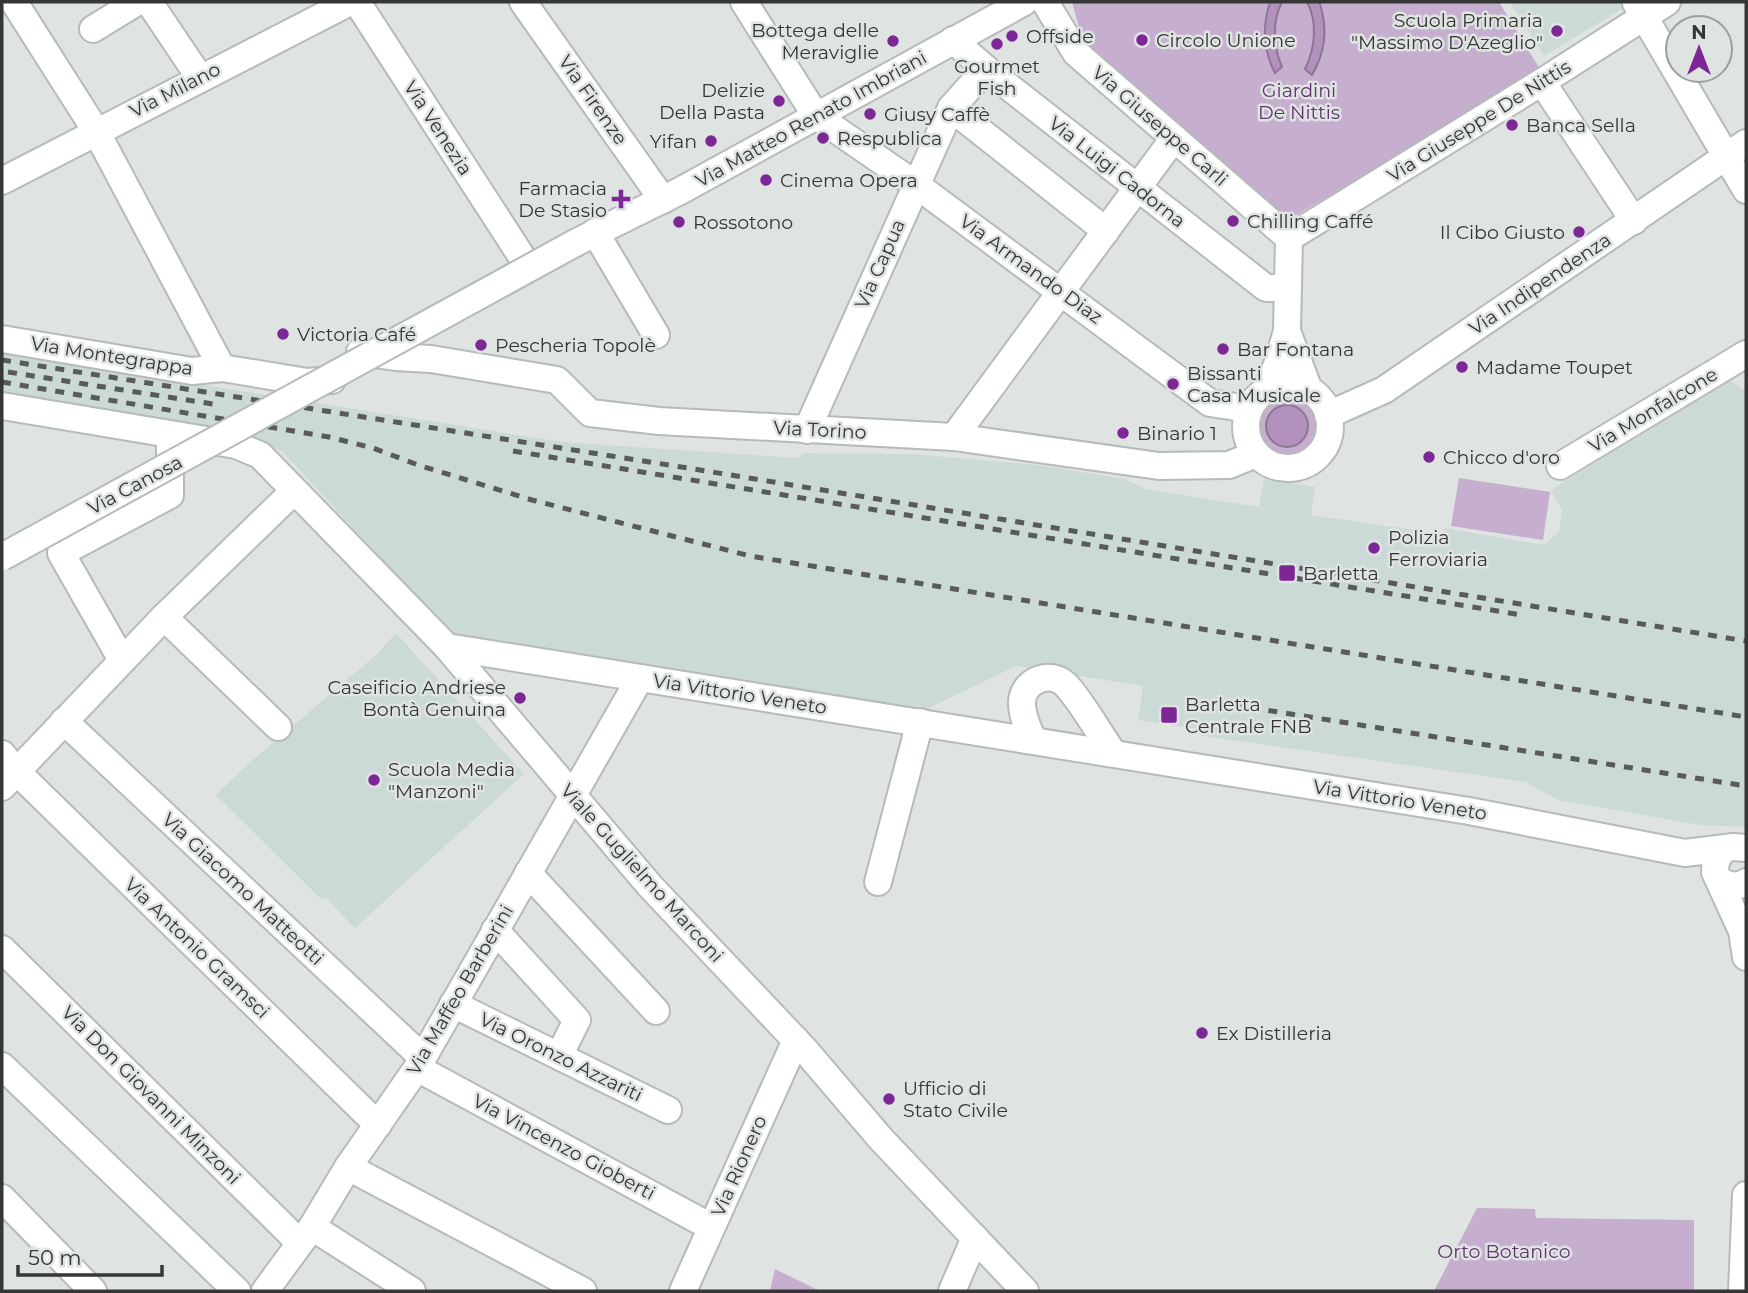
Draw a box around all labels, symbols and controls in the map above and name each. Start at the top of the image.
place label: Scuola Primaria "Massimo D'Azeglio" [1351,9,1543,54]
north arrow [1664,14,1734,84]
place label: Bottega delle Meraviglie [751,19,879,64]
text: N [1691,21,1707,44]
marker: Scuola Primaria "Massimo D'Azeglio" [1549,23,1565,39]
place label: Offside [1026,25,1094,48]
marker: Offside [1004,28,1020,44]
place label: Circolo Unione [1156,29,1296,52]
marker: Circolo Unione [1134,32,1150,48]
marker: Bottega delle Meraviglie [885,33,901,49]
marker: Gourmet Fish [989,36,1005,52]
street label: Via Matteo Renato Imbriani [691,46,931,192]
street label: Via Firenze [554,51,632,149]
place label: Gourmet Fish [954,55,1040,100]
street label: Via Giuseppe De Nittis [1383,55,1575,187]
street label: Via Milano [126,57,224,123]
street label: Via Giuseppe Carli [1088,61,1232,191]
street label: Via Venezia [399,76,477,180]
place label: Delizie Della Pasta [659,79,765,124]
park label: Giardini De Nittis [1258,79,1340,124]
marker: Delizie Della Pasta [771,93,787,109]
place label: Giusy Caffè [884,103,990,126]
marker: Giusy Caffè [862,106,878,122]
street label: Via Luigi Cadorna [1044,111,1190,233]
place label: Banca Sella [1526,114,1636,137]
marker: Banca Sella [1504,117,1520,133]
place label: Respublica [837,127,942,150]
place label: Yifan [650,130,697,153]
marker: Respublica [815,130,831,146]
marker: Yifan [703,133,719,149]
place label: Cinema Opera [780,169,918,192]
marker: Cinema Opera [758,172,774,188]
place label: Farmacia De Stasio [518,177,607,222]
marker: Farmacia De Stasio [613,191,629,207]
street label: Via Armando Diaz [955,209,1107,329]
place label: Chilling Caffé [1247,210,1373,233]
place label: Rossotono [693,211,793,234]
marker: Chilling Caffé [1225,213,1241,229]
marker: Rossotono [671,214,687,230]
street label: Via Capua [850,216,910,312]
place label: Il Cibo Giusto [1440,221,1565,244]
marker: Il Cibo Giusto [1571,224,1587,240]
street label: Via Indipendenza [1465,228,1615,340]
place label: Victoria Café [297,323,416,346]
marker: Victoria Café [275,326,291,342]
street label: Via Montegrappa [29,332,195,380]
place label: Pescheria Topolè [495,334,656,357]
marker: Pescheria Topolè [473,337,489,353]
place label: Bar Fontana [1237,338,1354,361]
marker: Bar Fontana [1215,341,1231,357]
place label: Madame Toupet [1476,356,1633,379]
marker: Madame Toupet [1454,359,1470,375]
place label: Bissanti Casa Musicale [1187,362,1321,407]
street label: Via Monfalcone [1584,362,1722,458]
marker: Bissanti Casa Musicale [1165,376,1181,392]
street label: Via Torino [773,416,867,444]
place label: Binario 1 [1137,422,1217,445]
marker: Binario 1 [1115,425,1131,441]
place label: Chicco d'oro [1443,446,1560,469]
marker: Chicco d'oro [1421,449,1437,465]
street label: Via Canosa [84,450,186,520]
place label: Polizia Ferroviaria [1388,526,1488,571]
marker: Polizia Ferroviaria [1366,540,1382,556]
place label: Barletta [1303,562,1379,585]
marker: Barletta [1277,563,1297,583]
street label: Via Vittorio Veneto [651,669,829,719]
place label: Caseificio Andriese Bontà Genuina [327,676,506,721]
marker: Caseificio Andriese Bontà Genuina [512,690,528,706]
place label: Barletta Centrale FNB [1185,693,1312,738]
marker: Barletta Centrale FNB [1159,705,1179,725]
place label: Scuola Media "Manzoni" [388,758,515,803]
marker: Scuola Media "Manzoni" [366,772,382,788]
street label: Via Vittorio Veneto [1311,775,1489,825]
street label: Viale Guglielmo Marconi [556,779,728,967]
street label: Via Giacomo Matteotti [157,808,329,970]
street label: Via Antonio Gramsci [120,873,274,1023]
street label: Via Maffeo Barberini [402,901,518,1079]
street label: Via Don Giovanni Minzoni [57,1001,245,1189]
street label: Via Oronzo Azzariti [476,1008,646,1106]
place label: Ex Distilleria [1216,1022,1332,1045]
marker: Ex Distilleria [1194,1025,1210,1041]
place label: Ufficio di Stato Civile [903,1077,1008,1122]
street label: Via Vincenzo Gioberti [469,1089,659,1205]
marker: Ufficio di Stato Civile [881,1091,897,1107]
street label: Via Rionero [706,1112,772,1220]
scale bar [18,1234,161,1278]
park label: Orto Botanico [1437,1240,1571,1263]
text: 50 m [28,1245,82,1270]

